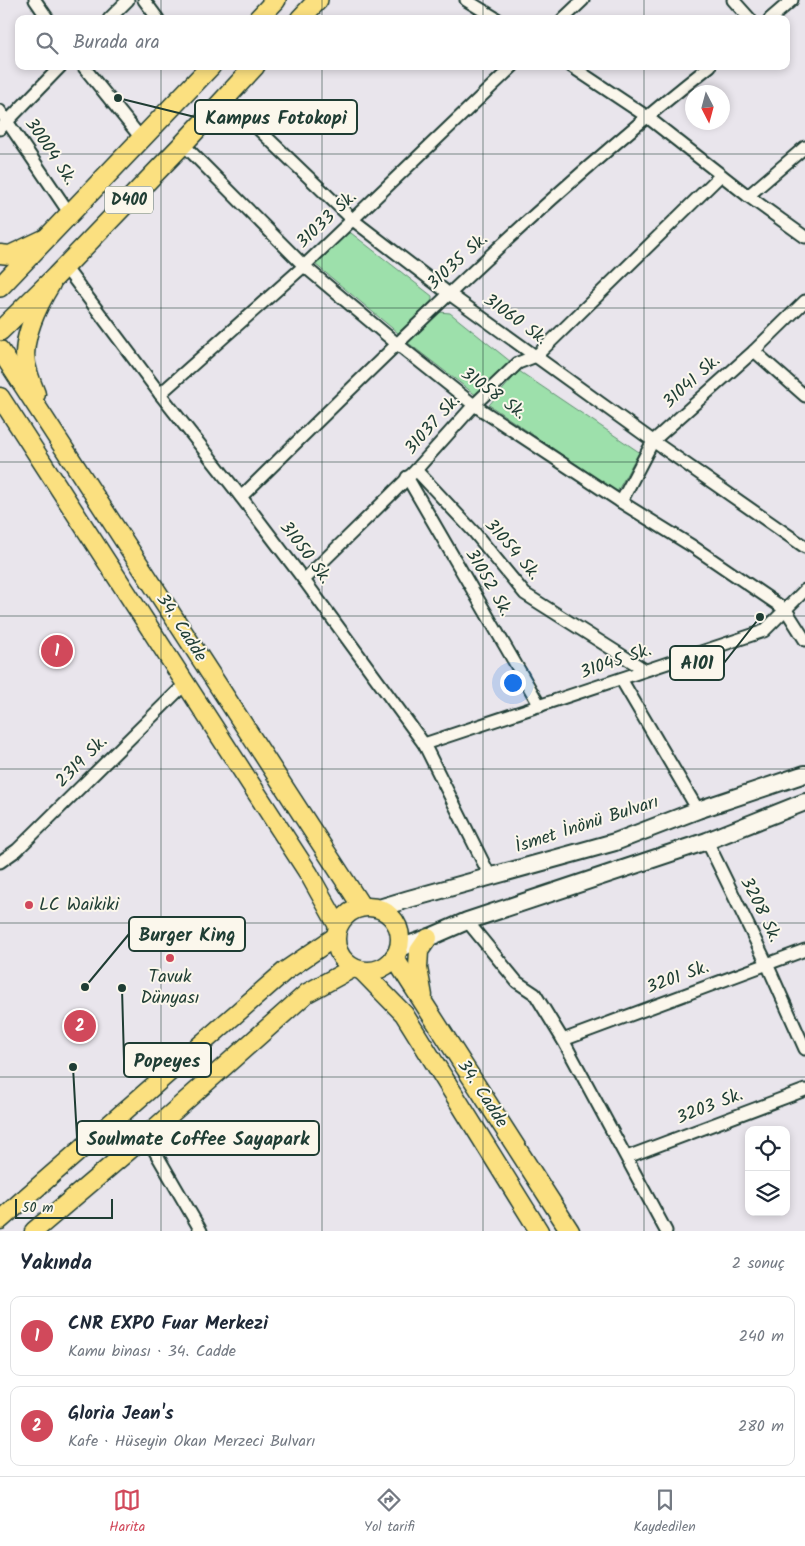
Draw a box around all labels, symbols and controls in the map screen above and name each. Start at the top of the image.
search box [15,15,790,70]
text: Burada ara [73,28,160,58]
icon: search [33,29,61,57]
north arrow [685,85,730,130]
callout: Kampus Fotokopi [195,100,357,134]
text: Kampus Fotokopi [205,104,348,134]
street label: 30004 Sk. [17,112,83,192]
street label: 31033 Sk. [290,184,364,256]
road number: D400 [105,186,153,214]
street label: 31035 Sk. [421,226,495,298]
street label: 31060 Sk. [477,287,553,353]
street label: 31041 Sk. [656,348,728,416]
street label: 31058 Sk. [454,360,532,428]
street label: 31037 Sk. [398,388,468,462]
street label: 31054 Sk. [477,513,547,587]
street label: 31050 Sk. [271,515,339,591]
street label: 31052 Sk. [457,543,519,623]
street label: 34. Cadde [148,588,214,668]
pin: 1 [41,632,73,670]
street label: 31045 Sk. [576,636,656,688]
callout: A101 [670,646,724,680]
text: A101 [680,649,714,679]
your location [500,670,526,696]
street label: 2319 Sk. [49,729,115,795]
street label: İsmet İnönü Bulvarı [511,788,663,862]
street label: 3208 Sk. [732,872,788,948]
place label: LC Waikiki [39,891,120,920]
marker: LC Waikiki [23,899,35,911]
callout: Burger King [129,917,245,951]
text: Burger King [139,921,235,951]
marker: Tavuk Dünyası [164,952,176,964]
street label: 3201 Sk. [643,953,713,1003]
place label: Tavuk Dünyası [140,963,200,1013]
pin: 2 [64,1007,96,1045]
callout: Popeyes [124,1043,211,1077]
text: Popeyes [134,1047,200,1077]
street label: 34. Cadde [449,1054,515,1134]
street label: 3203 Sk. [672,1081,748,1133]
callout: Soulmate Coffee Sayapark [77,1121,319,1155]
text: Soulmate Coffee Sayapark [87,1125,310,1155]
map controls [745,1126,790,1216]
button: locate [745,1126,790,1171]
button: layers [745,1171,790,1216]
scale bar [15,1196,112,1219]
text: 50 m [22,1197,53,1219]
text: Yakında [20,1247,92,1280]
text: 2 sonuç [732,1251,785,1276]
text: CNR EXPO Fuar Merkezi [68,1309,268,1339]
text: 1 [35,1324,39,1349]
text: 240 m [739,1324,784,1349]
text: Kamu binası · 34. Cadde [68,1339,236,1364]
text: Gloria Jean's [68,1399,174,1429]
text: 2 [32,1414,42,1439]
text: 280 m [738,1414,784,1439]
text: Kafe · Hüseyin Okan Merzeci Bulvarı [68,1429,315,1454]
tab: Harita [109,1486,145,1538]
tab: Yol tarifi [364,1486,415,1538]
tab: Kaydedilen [633,1486,696,1538]

